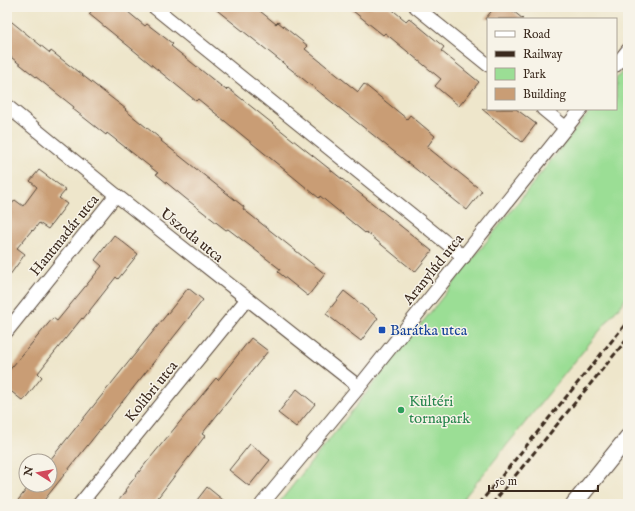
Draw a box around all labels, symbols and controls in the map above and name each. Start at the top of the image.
legend [487,18,617,110]
text: Road [523,27,551,42]
text: Railway [523,47,562,62]
text: Park [523,67,546,82]
text: Building [523,87,567,102]
street label: Hantmadár utca [26,190,103,280]
street label: Uszoda utca [156,204,228,267]
street label: Aranylúd utca [398,229,468,310]
place label: Barátka utca [390,321,468,340]
marker: Barátka utca [377,325,387,335]
street label: Kolibri utca [121,356,182,426]
place label: Kültéri tornapark [409,392,471,428]
marker: Kültéri tornapark [396,405,406,415]
north arrow [18,453,58,493]
text: N [21,465,37,478]
scale bar [489,467,598,493]
text: 50 m [495,474,517,489]

